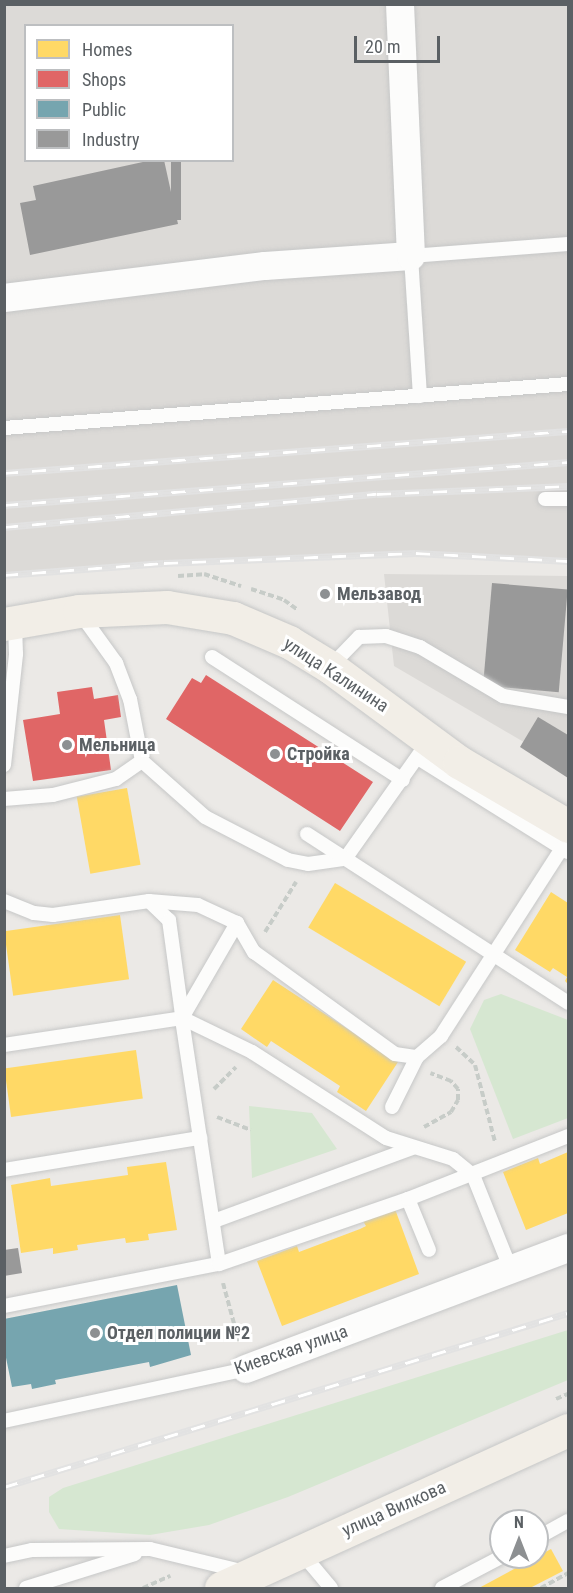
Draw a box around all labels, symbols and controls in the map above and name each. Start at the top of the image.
legend [24,24,234,162]
scale bar [357,24,442,62]
text: 20 m [365,36,400,57]
text: Homes [82,39,132,60]
text: Shops [82,69,126,90]
text: Public [82,99,126,120]
text: Industry [82,129,140,150]
place label: Мельзавод [337,583,421,605]
marker: Мельзавод [318,587,332,601]
street label: улица Калинина [279,633,393,717]
place label: Мельница [79,734,155,756]
marker: Мельница [60,738,74,752]
place label: Стройка [287,743,350,765]
marker: Стройка [268,747,282,761]
street label: Киевская улица [231,1320,351,1380]
place label: Отдел полиции №2 [107,1322,250,1344]
marker: Отдел полиции №2 [88,1326,102,1340]
street label: улица Вилкова [339,1477,449,1541]
north arrow [489,1509,549,1569]
text: N [514,1513,524,1532]

